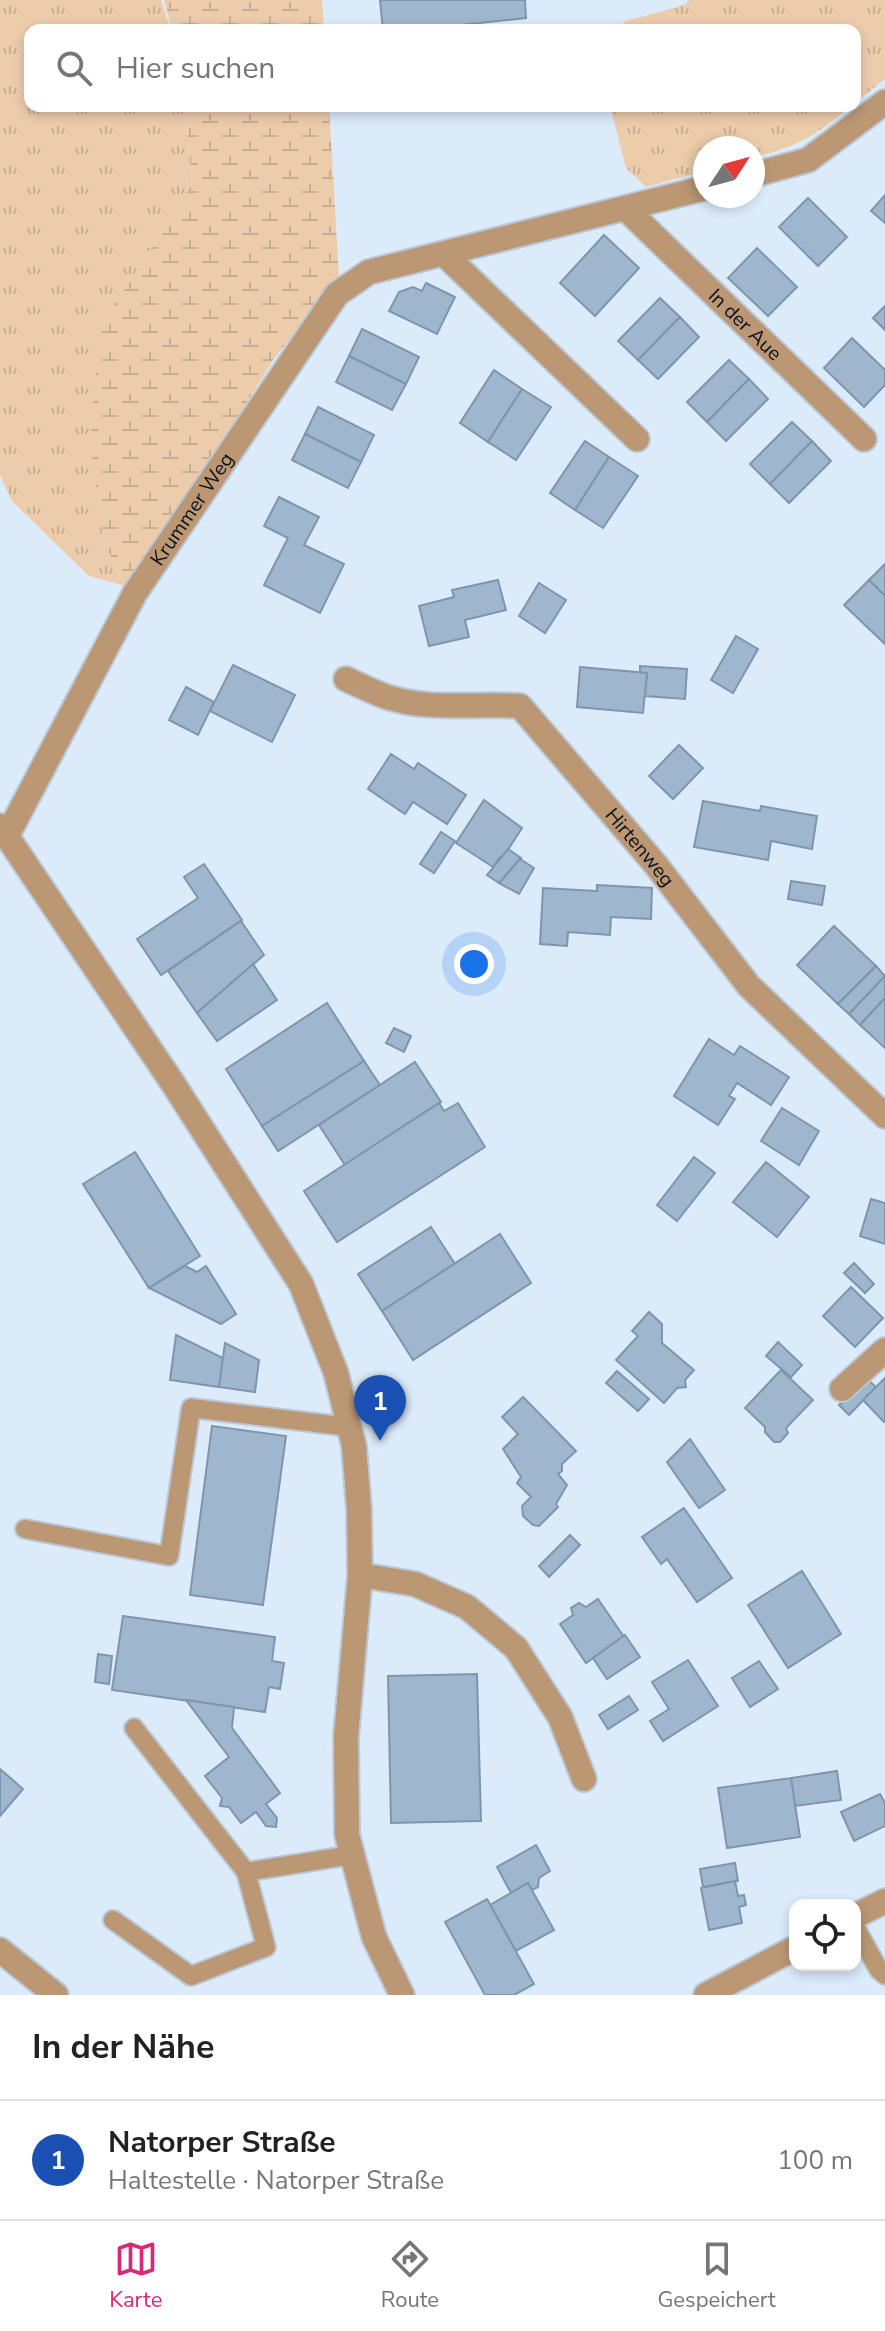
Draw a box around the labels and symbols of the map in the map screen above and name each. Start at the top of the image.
north arrow [693,136,765,208]
street label: In der Aue [703,282,788,366]
street label: Krummer Weg [144,447,240,571]
street label: Hirtenweg [599,802,681,892]
your location [454,944,494,984]
pin: 1 [354,1375,406,1441]

